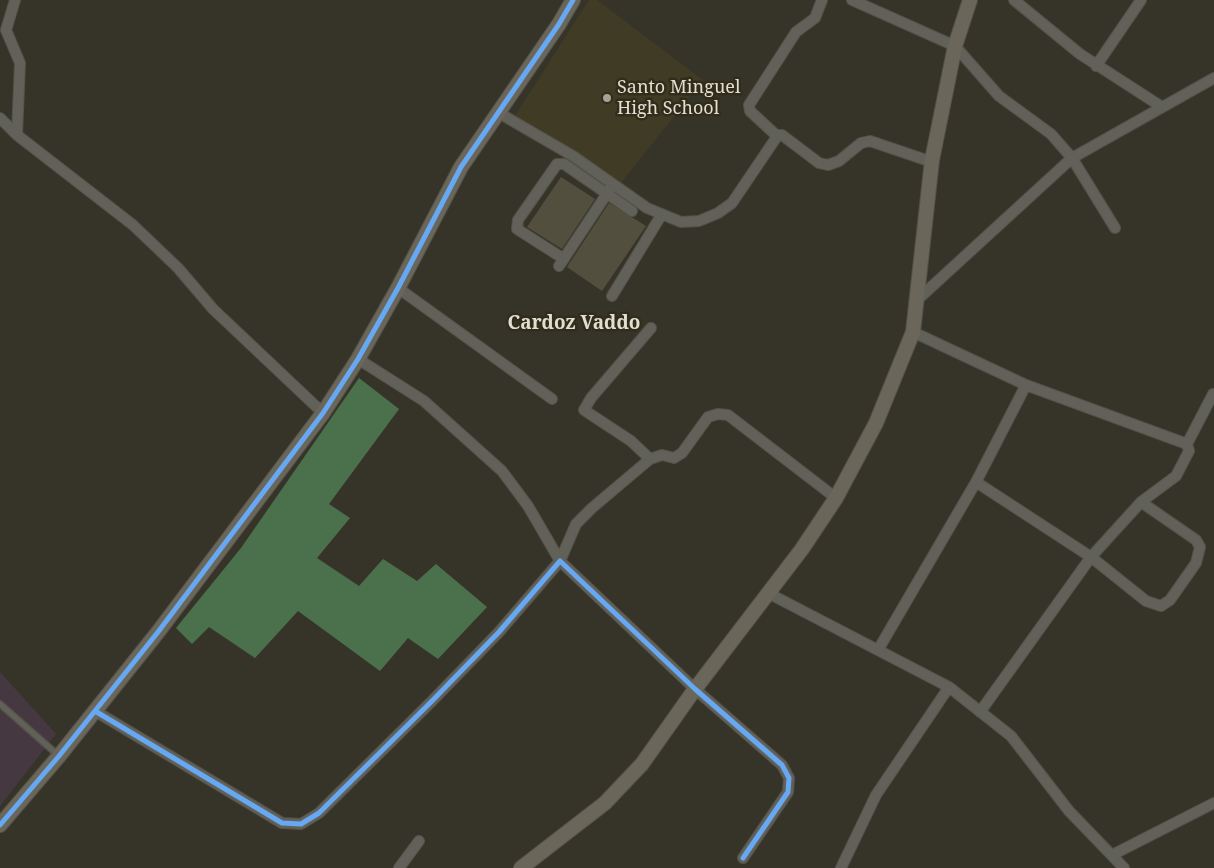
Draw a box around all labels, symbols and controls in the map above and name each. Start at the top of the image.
place label: Santo Minguel High School [617,77,741,120]
marker: Santo Minguel High School [601,92,613,104]
district label: Cardoz Vaddo [508,313,640,335]

